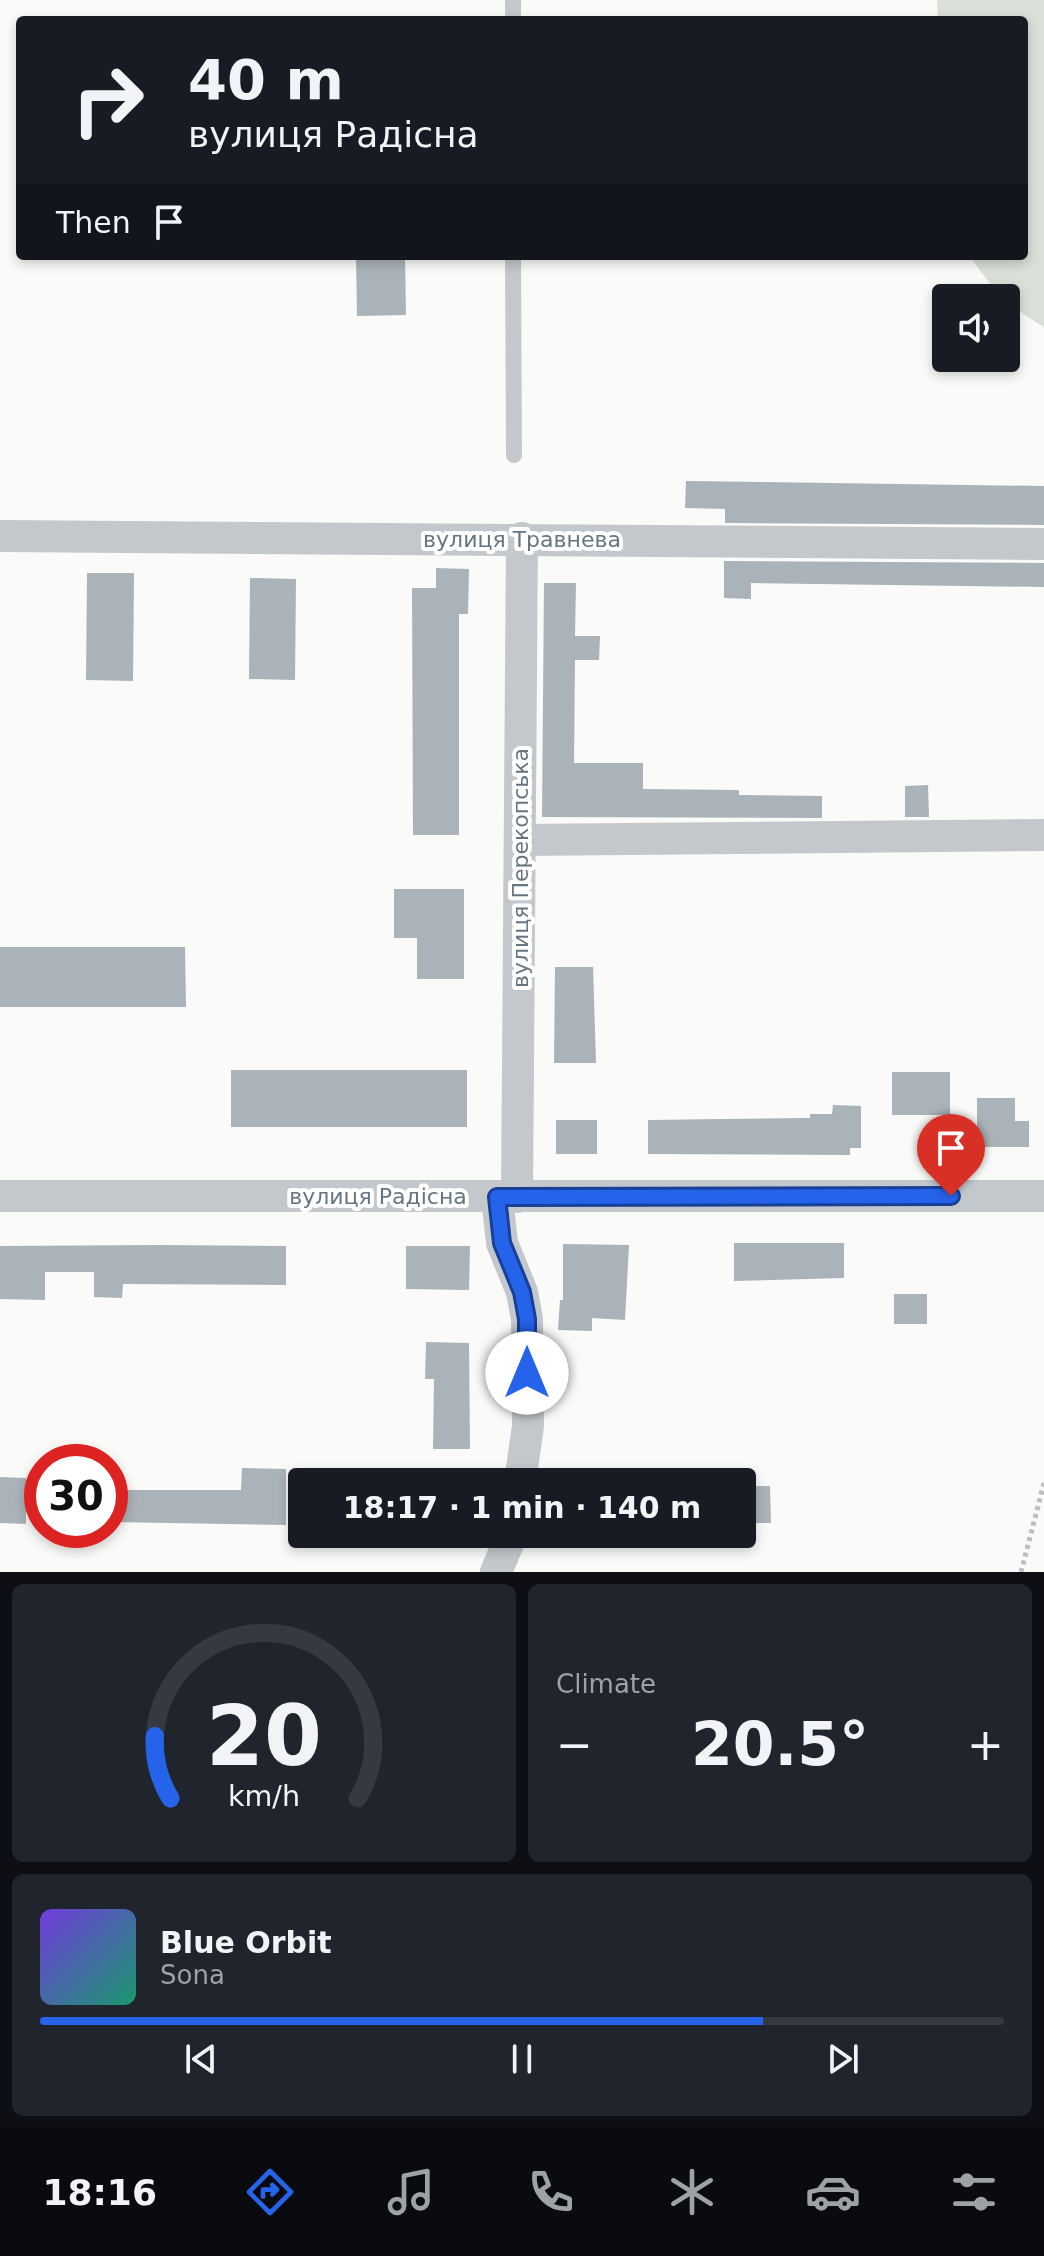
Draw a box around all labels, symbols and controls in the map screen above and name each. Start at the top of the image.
text: 40 m [188,47,344,112]
icon: right [56,48,160,152]
text: вулиця Радісна [188,114,479,155]
icon: arrive [147,200,191,244]
text: Then [56,205,131,240]
map controls [932,284,1020,372]
button: sound [932,284,1020,372]
street label: вулиця Травнева [423,527,621,552]
street label: вулиця Перекопська [508,748,533,988]
pin [917,1114,985,1196]
icon: arrive [929,1126,973,1170]
street label: вулиця Радісна [289,1184,467,1209]
position arrow [485,1331,569,1415]
speed limit sign: 30 [24,1444,128,1548]
text: 18:17 · 1 min · 140 m [343,1490,701,1525]
text: Climate [556,1669,656,1699]
text: 20 [206,1688,322,1785]
text: 20.5° [691,1709,869,1779]
text: − [556,1719,593,1770]
text: + [967,1719,1004,1770]
text: km/h [228,1779,300,1813]
text: Blue Orbit [160,1925,332,1960]
text: Sona [160,1960,225,1990]
icon: previous [179,2037,223,2081]
icon: pause [500,2037,544,2081]
icon: next [821,2037,865,2081]
icon: directions [242,2164,298,2220]
icon: music [383,2164,439,2220]
icon: phone [523,2164,579,2220]
icon: climate [664,2164,720,2220]
icon: car [805,2164,861,2220]
icon: filters [946,2164,1002,2220]
text: 18:16 [42,2172,157,2213]

